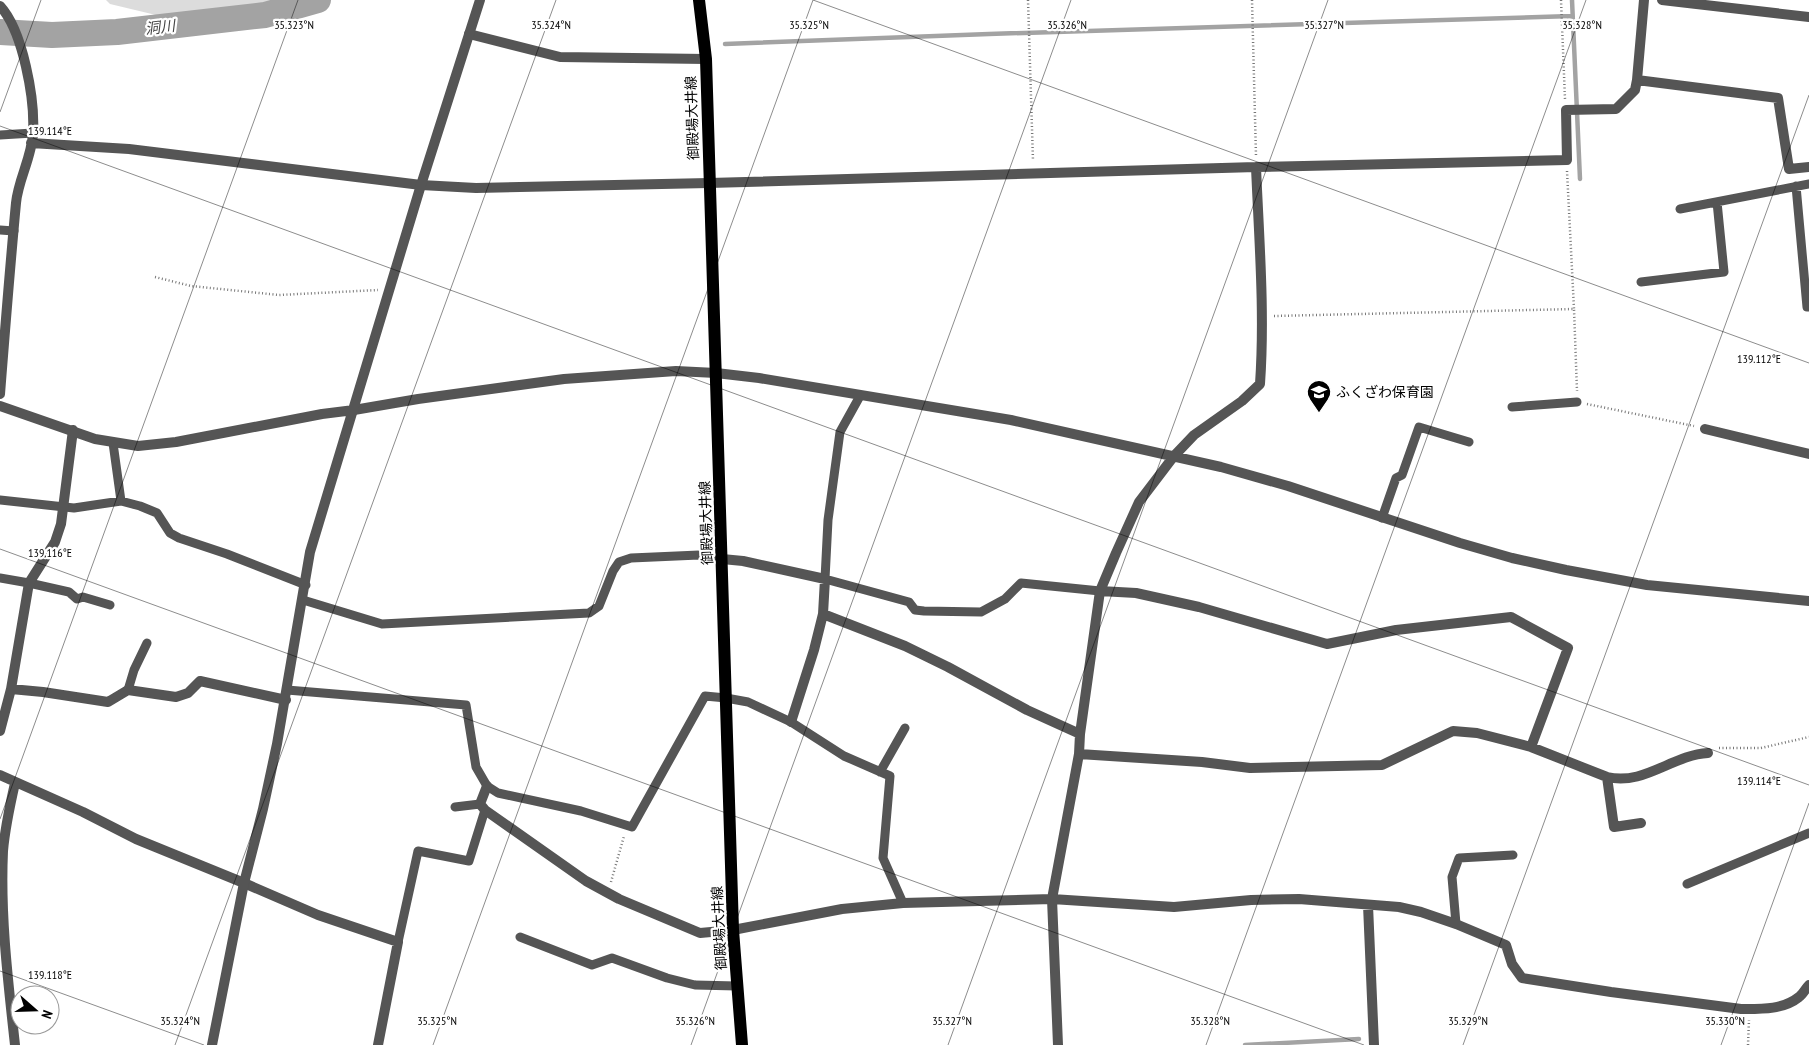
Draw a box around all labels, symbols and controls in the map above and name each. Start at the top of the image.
water label: 洞川 [144,15,178,38]
text: 35.323°N [274,17,314,32]
text: 35.324°N [531,17,571,32]
text: 35.325°N [789,17,829,32]
text: 35.326°N [1047,17,1087,32]
text: 35.327°N [1304,17,1344,32]
text: 35.328°N [1562,17,1602,32]
street label: 御殿場大井線 [682,76,702,160]
text: 139.114°E [28,123,72,138]
text: 139.112°E [1737,351,1781,366]
school or university icon: ふくざわ保育園 [1306,379,1332,413]
place label: ふくざわ保育園 [1336,383,1434,401]
street label: 御殿場大井線 [696,481,716,565]
text: 139.116°E [28,545,72,560]
text: 139.114°E [1737,773,1781,788]
street label: 御殿場大井線 [708,886,730,970]
text: 139.118°E [28,967,72,982]
north arrow [10,985,60,1035]
text: N [37,1008,57,1021]
text: 35.324°N [160,1013,200,1028]
text: 35.325°N [417,1013,457,1028]
text: 35.326°N [675,1013,715,1028]
text: 35.327°N [932,1013,972,1028]
text: 35.328°N [1190,1013,1230,1028]
text: 35.329°N [1448,1013,1488,1028]
text: 35.330°N [1705,1013,1745,1028]

